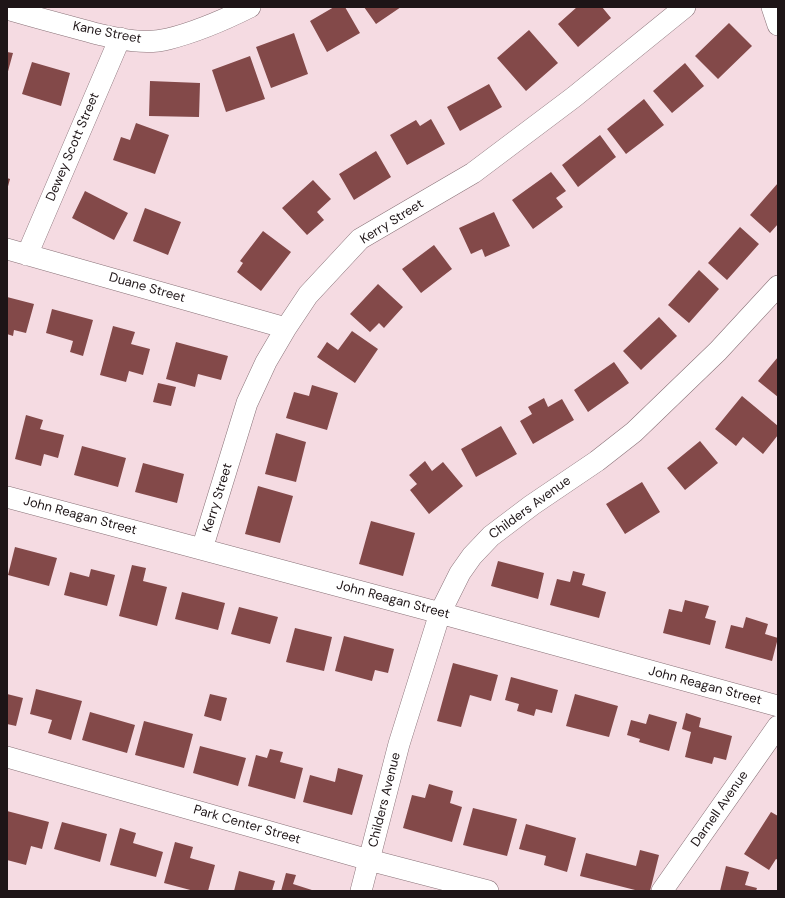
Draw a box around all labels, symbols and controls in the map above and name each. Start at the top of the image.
street label: Kane Street [71,19,143,47]
street label: Dewey Scott Street [43,90,103,204]
street label: Kerry Street [357,196,427,248]
street label: Duane Street [107,270,187,306]
street label: Kerry Street [200,461,236,535]
street label: Childers Avenue [486,473,574,543]
street label: John Reagan Street [22,493,138,539]
street label: John Reagan Street [335,577,451,623]
street label: John Reagan Street [647,663,763,709]
street label: Childers Avenue [366,751,404,849]
street label: Darnell Avenue [688,768,752,850]
street label: Park Center Street [192,802,302,848]

